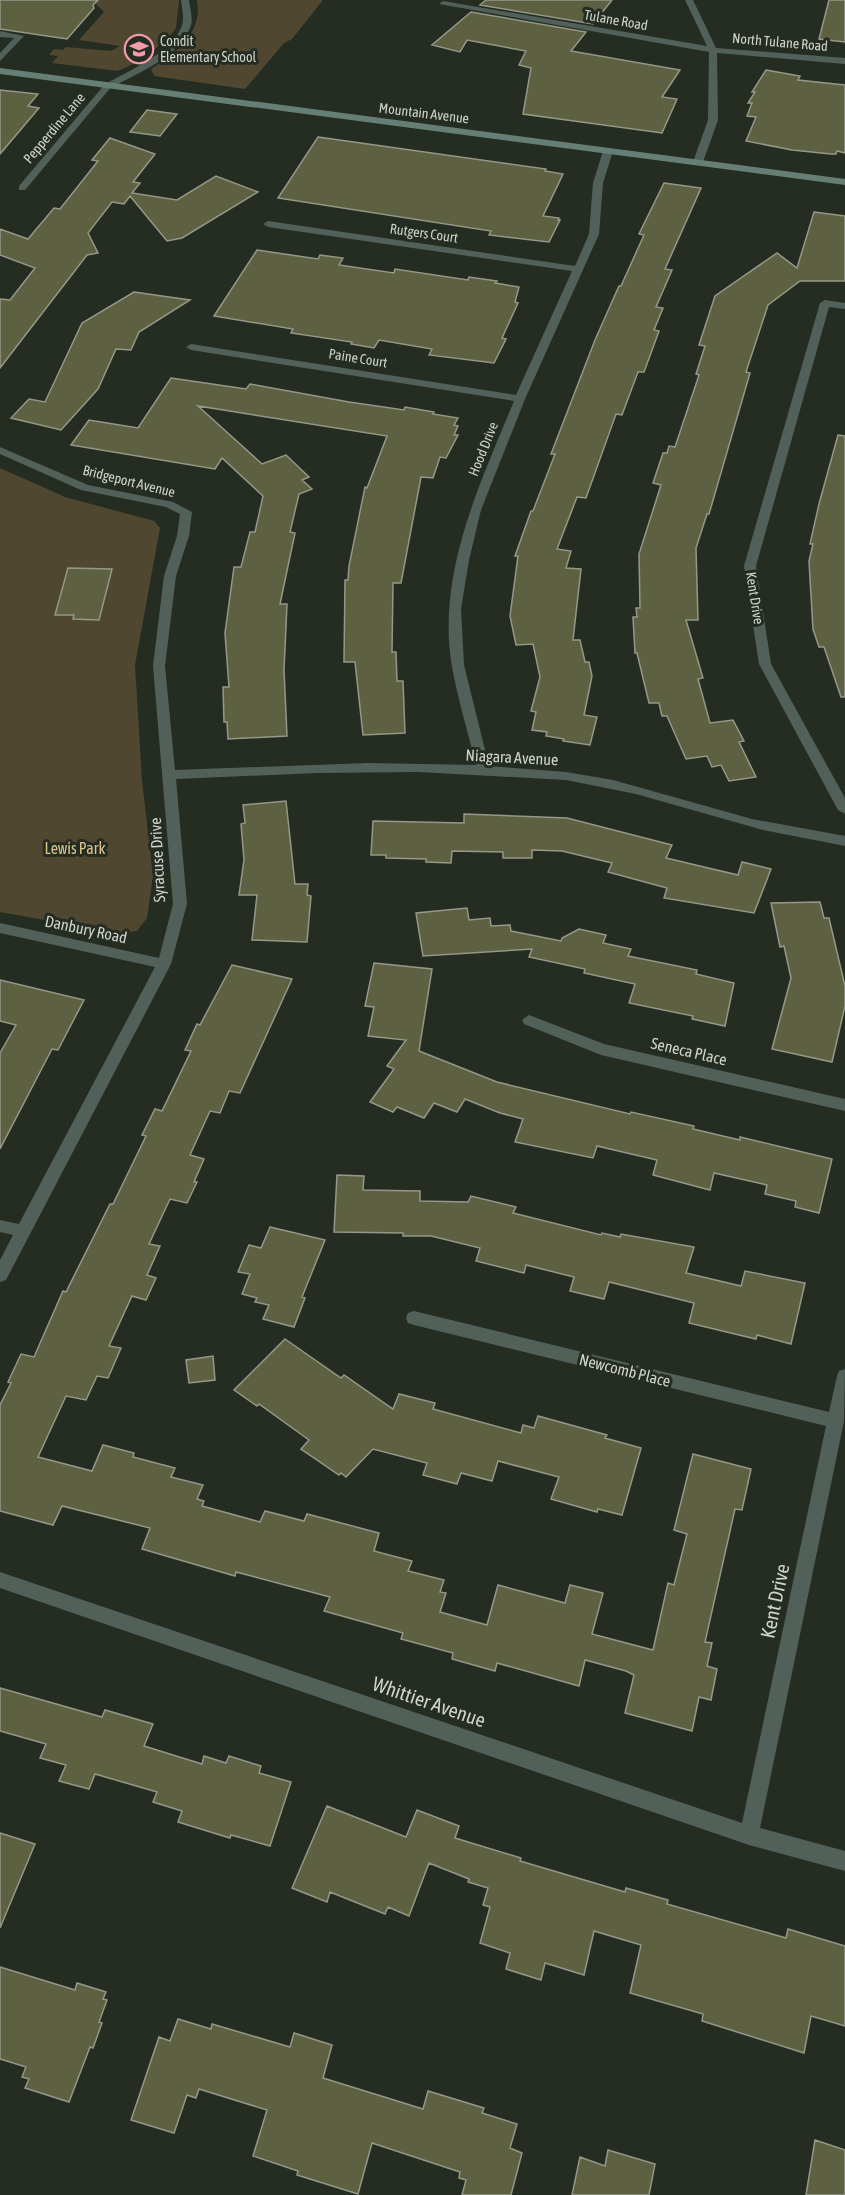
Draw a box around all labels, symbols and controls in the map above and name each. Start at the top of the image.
street label: Tulane Road [583,7,649,33]
street label: North Tulane Road [732,30,828,54]
school or university icon: Condit Elementary School [123,33,155,65]
place label: Condit Elementary School [160,33,256,65]
street label: Pepperdine Lane [20,90,88,166]
street label: Mountain Avenue [378,100,470,126]
street label: Rutgers Court [389,220,459,246]
street label: Paine Court [328,345,388,371]
street label: Hood Drive [465,420,501,478]
street label: Bridgeport Avenue [81,462,177,500]
street label: Kent Drive [743,571,767,625]
street label: Niagara Avenue [465,746,559,769]
street label: Syracuse Drive [146,817,169,903]
park label: Lewis Park [44,839,106,857]
street label: Danbury Road [43,912,129,947]
street label: Seneca Place [649,1034,729,1068]
street label: Newcomb Place [578,1350,672,1390]
street label: Kent Drive [755,1562,794,1640]
street label: Whittier Avenue [370,1671,489,1732]

